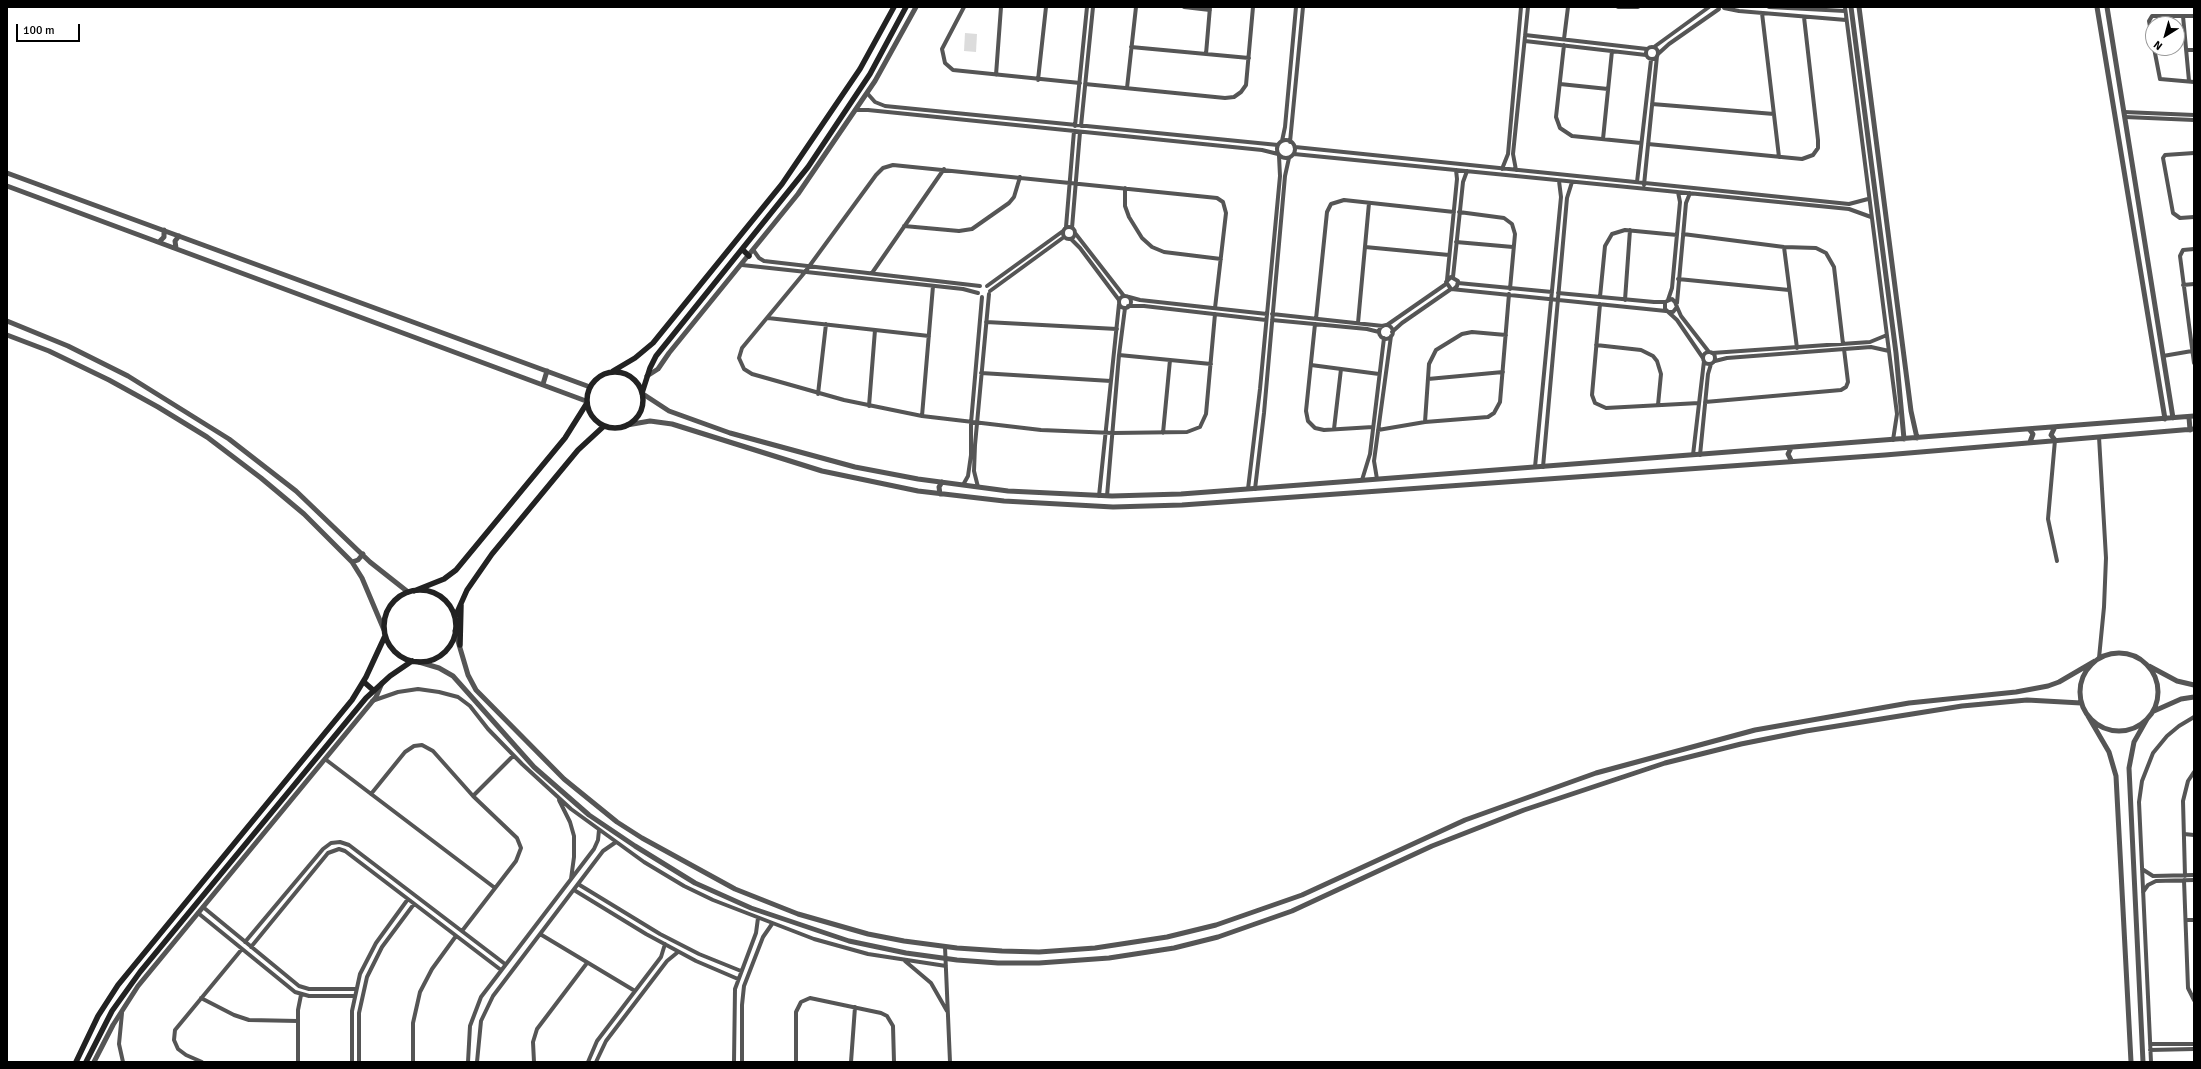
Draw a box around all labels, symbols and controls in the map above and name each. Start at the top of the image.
scale bar [18,16,82,42]
north arrow [2145,16,2185,56]
text: 100 m [23,23,55,38]
text: N [2151,38,2165,53]

